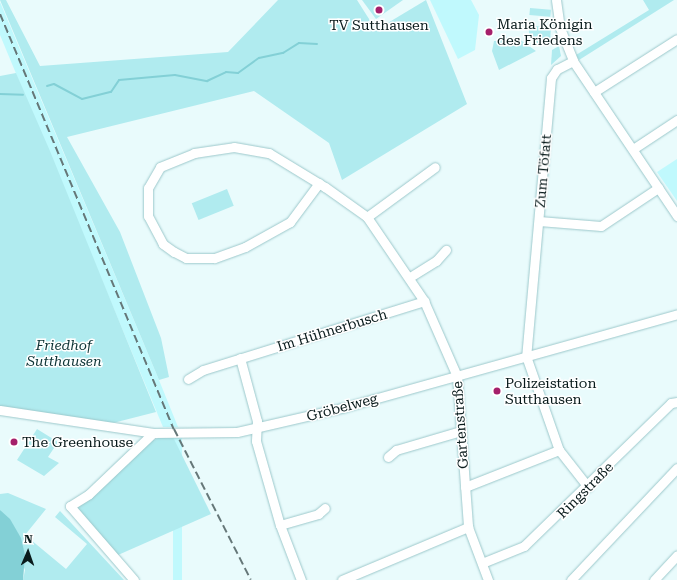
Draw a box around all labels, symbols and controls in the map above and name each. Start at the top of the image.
marker: TV Sutthausen [374,5,384,15]
place label: Maria Königin des Friedens [497,16,593,48]
place label: TV Sutthausen [329,17,429,33]
marker: Maria Königin des Friedens [484,27,494,37]
street label: Zum Töfatt [531,133,555,209]
street label: Im Hühnerbusch [275,305,389,355]
park label: Friedhof Sutthausen [26,337,102,370]
place label: Polizeistation Sutthausen [505,375,596,408]
street label: Gartenstraße [449,381,471,469]
marker: Polizeistation Sutthausen [492,386,502,396]
street label: Gröbelweg [305,389,379,425]
place label: The Greenhouse [22,434,133,450]
marker: The Greenhouse [9,437,19,447]
street label: Ringstraße [553,458,617,522]
north arrow [8,532,48,572]
text: N [24,533,33,546]

